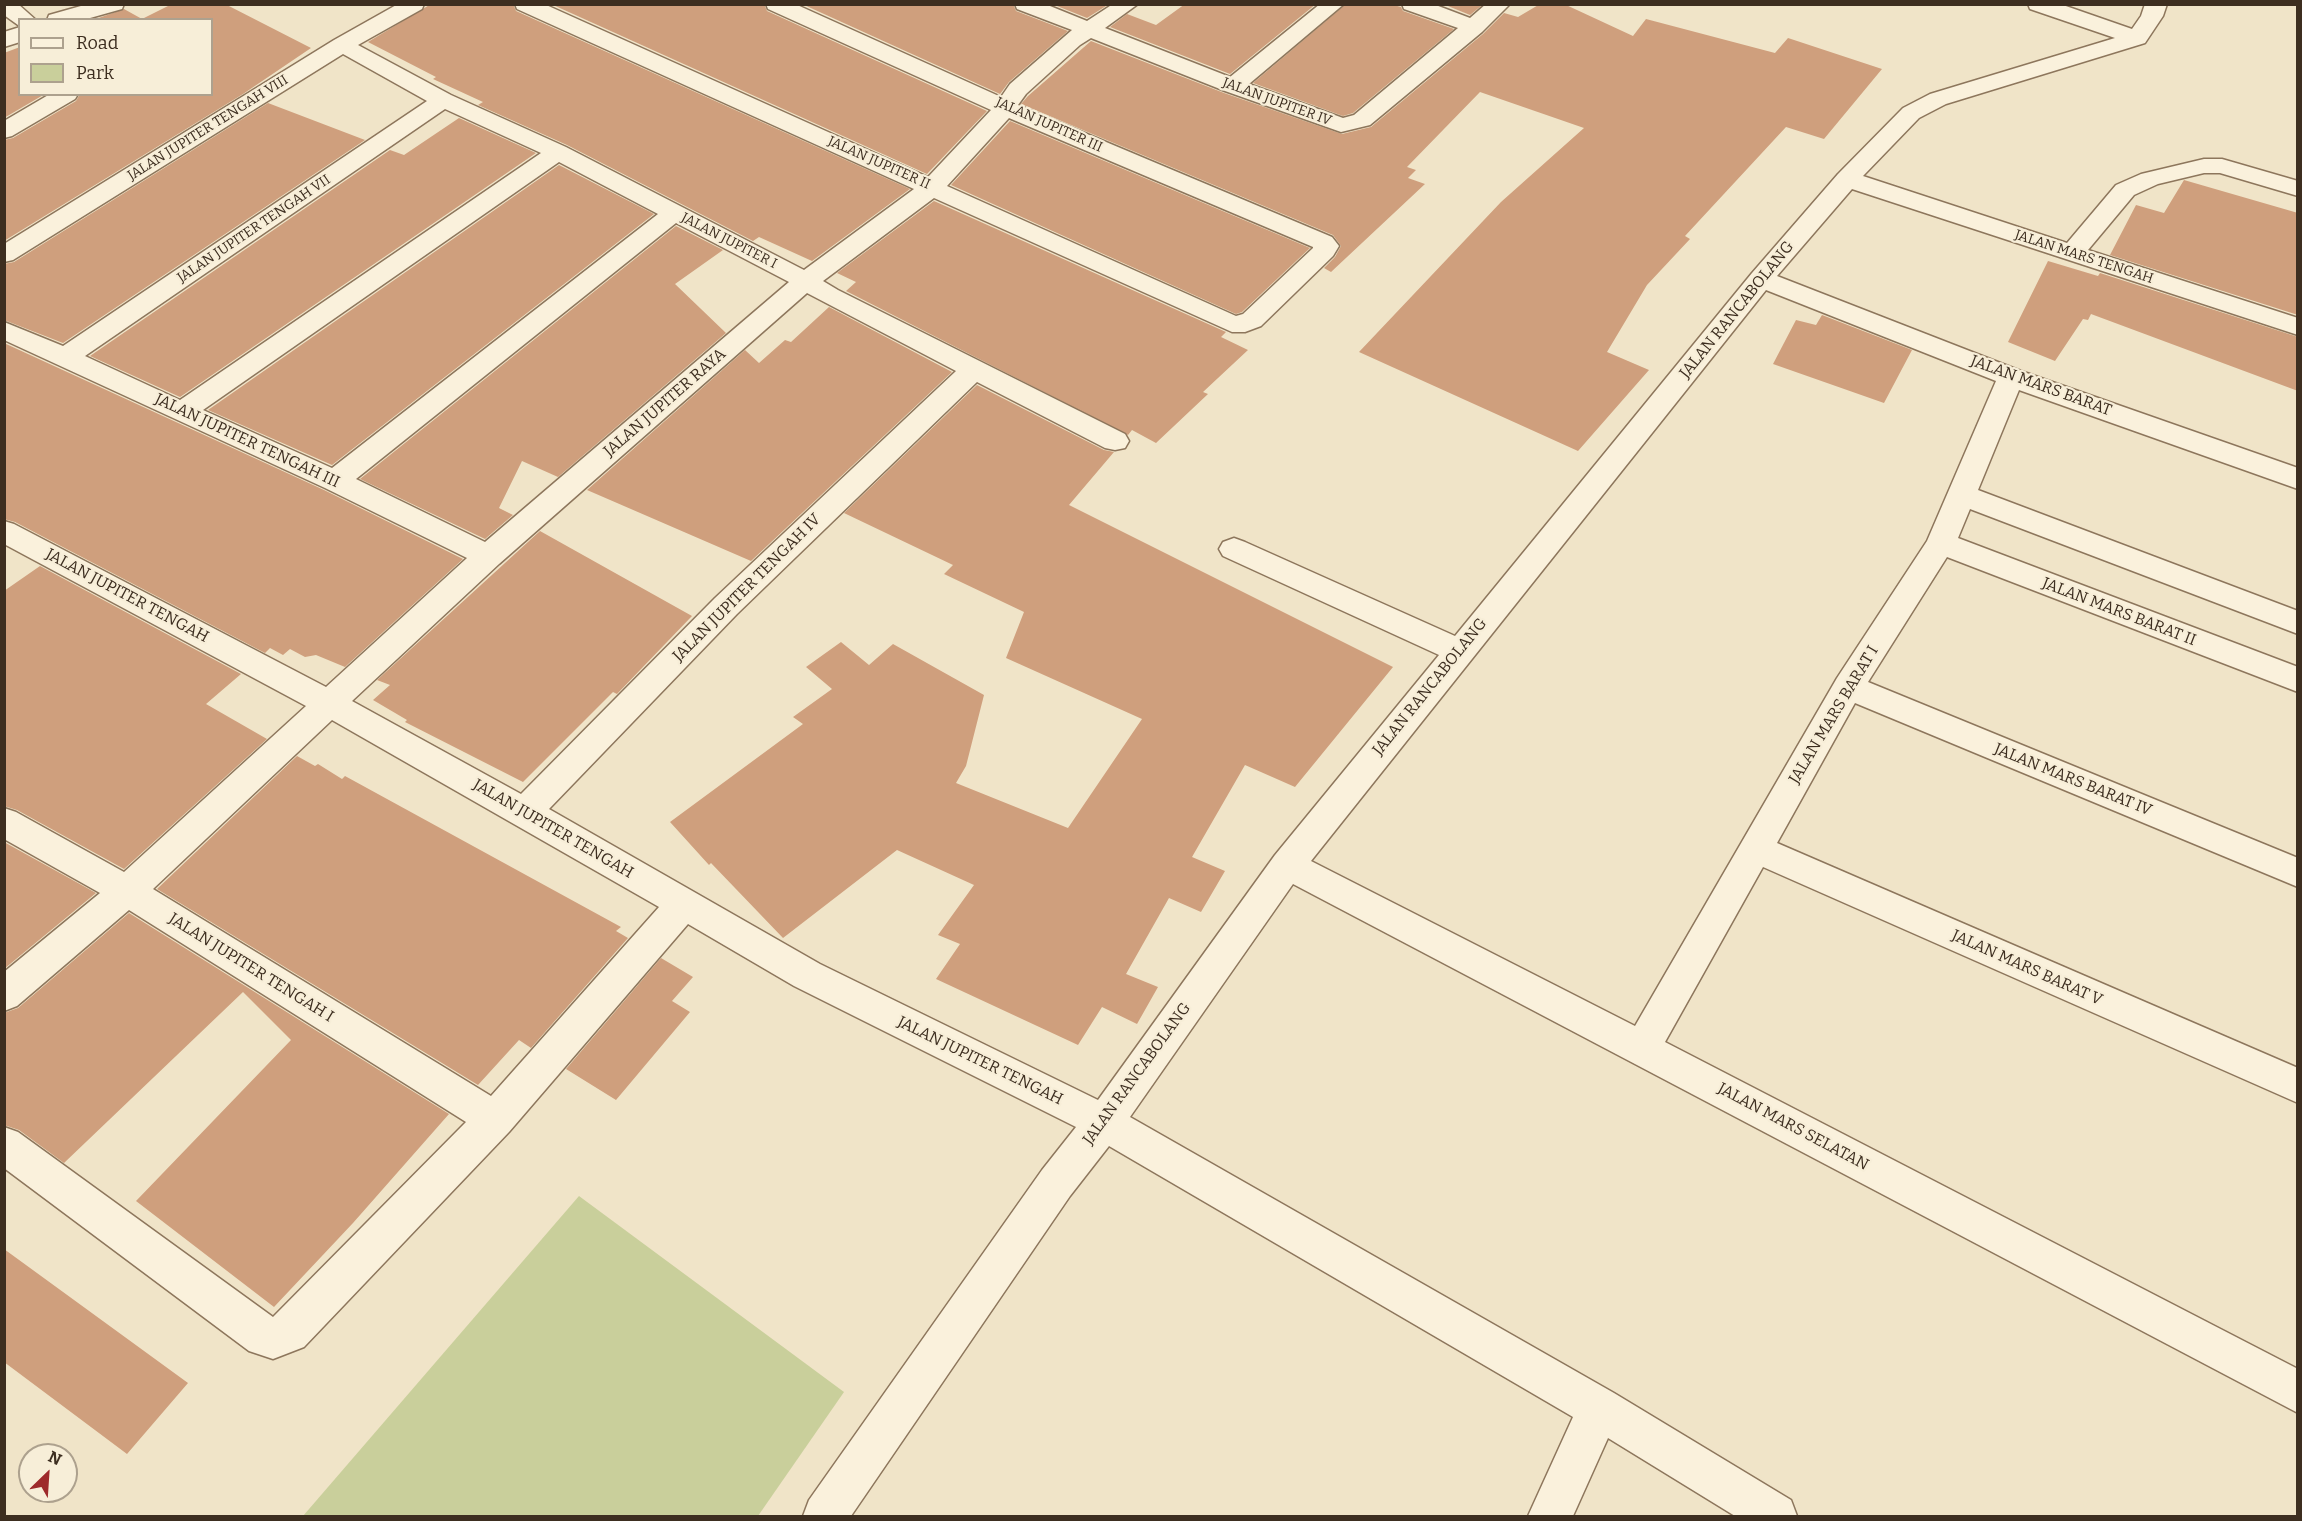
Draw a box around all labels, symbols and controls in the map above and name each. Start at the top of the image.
legend [18,18,213,96]
text: Road [76,32,118,54]
text: Park [76,62,114,84]
street label: JALAN JUPITER TENGAH VIII [125,72,291,184]
street label: JALAN JUPITER IV [1220,74,1334,130]
street label: JALAN JUPITER III [993,94,1105,156]
street label: JALAN JUPITER II [825,133,933,193]
street label: JALAN JUPITER TENGAH VII [174,171,334,287]
street label: JALAN JUPITER I [678,210,780,272]
street label: JALAN MARS TENGAH [2013,227,2155,287]
street label: JALAN RANCABOLANG [1676,238,1798,382]
street label: JALAN JUPITER RAYA [600,345,730,461]
street label: JALAN MARS BARAT [1968,352,2114,420]
street label: JALAN JUPITER TENGAH III [151,390,343,492]
street label: JALAN JUPITER TENGAH IV [669,510,825,666]
street label: JALAN JUPITER TENGAH [42,545,212,647]
street label: JALAN MARS BARAT II [2039,574,2199,650]
street label: JALAN RANCABOLANG [1369,615,1491,759]
street label: JALAN MARS BARAT I [1785,642,1883,788]
street label: JALAN MARS BARAT IV [1991,740,2155,820]
street label: JALAN JUPITER TENGAH [470,775,636,883]
street label: JALAN JUPITER TENGAH I [165,909,337,1027]
street label: JALAN MARS BARAT V [1949,926,2105,1010]
street label: JALAN RANCABOLANG [1079,999,1195,1149]
street label: JALAN JUPITER TENGAH [894,1013,1066,1109]
street label: JALAN MARS SELATAN [1714,1079,1872,1175]
north arrow [18,1443,78,1503]
text: N [45,1447,65,1469]

